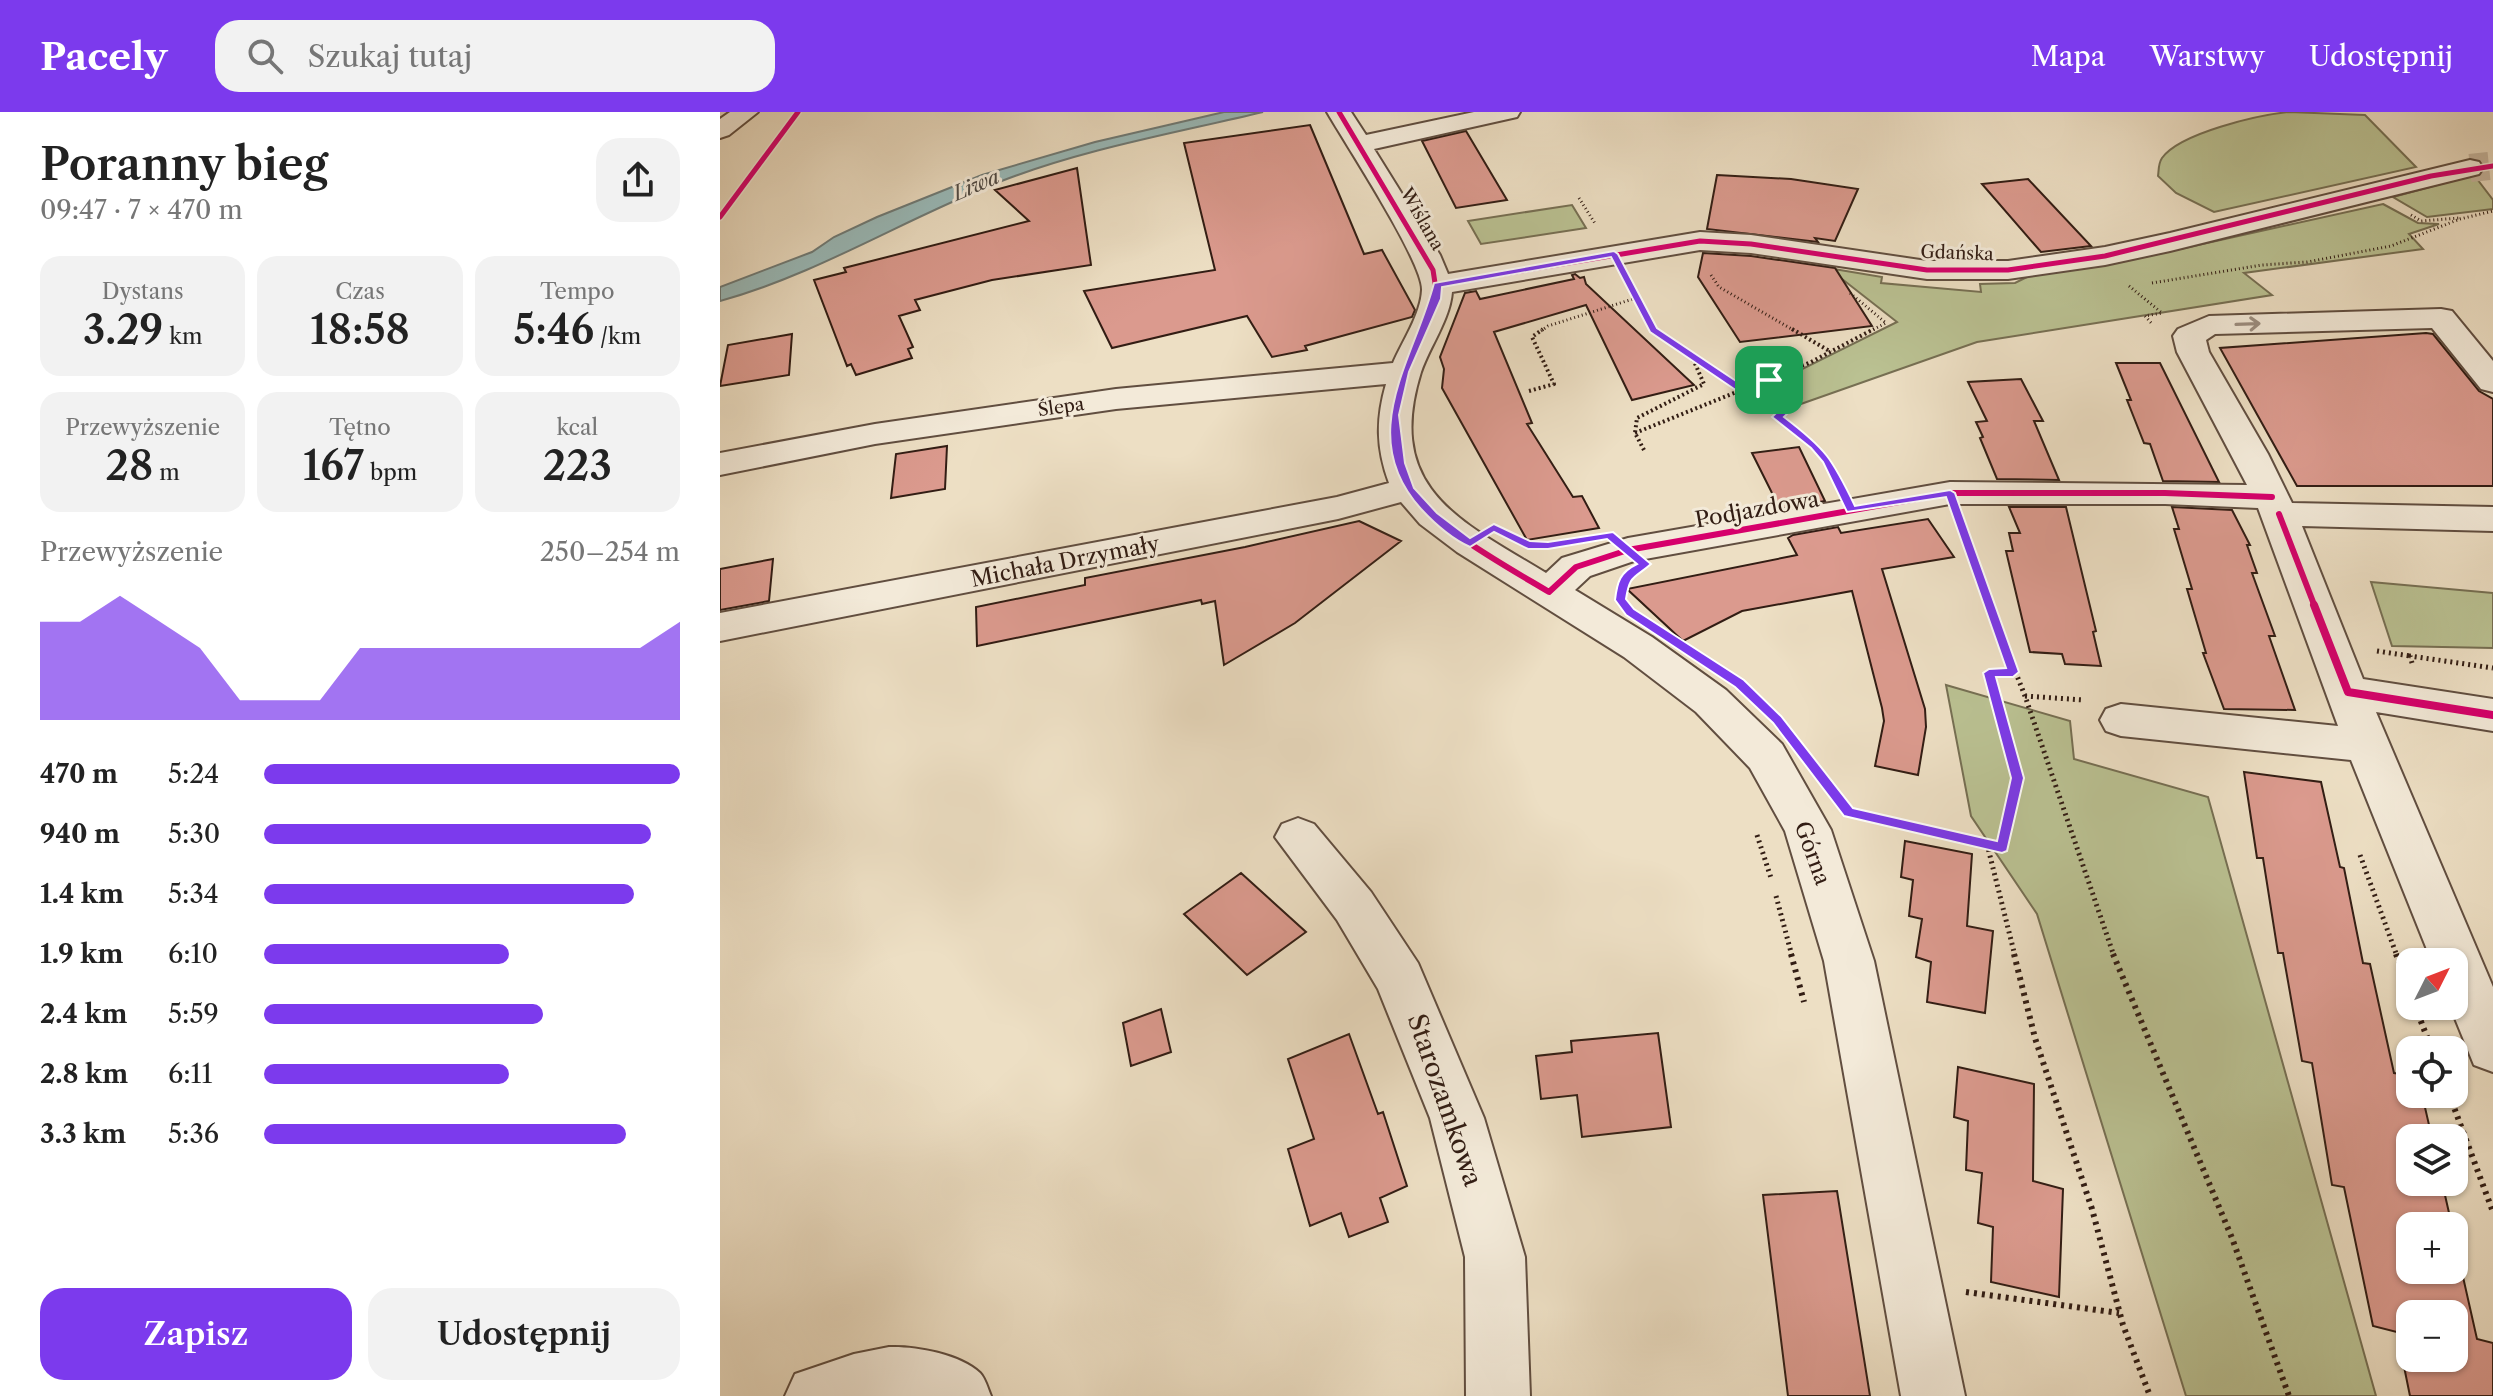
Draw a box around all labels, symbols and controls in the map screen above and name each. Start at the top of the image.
search box [215,20,775,92]
text: Pacely [40,33,167,80]
icon: search [243,34,287,78]
text: Szukaj tutaj [307,38,472,75]
text: Mapa [2031,39,2106,73]
text: Warstwy [2150,39,2265,73]
text: Udostępnij [2309,39,2453,73]
text: Poranny bieg [40,137,328,191]
button: share [596,138,680,222]
water label: Liwa [947,164,1003,206]
street label: Wiślana [1395,183,1449,255]
text: 09:47 · 7 × 470 m [40,194,243,226]
street label: Gdańska [1920,241,1995,265]
text: Dystans [102,278,184,305]
text: Czas [335,278,385,305]
text: Tempo [540,278,614,305]
text: 3.29 [83,305,163,354]
text: 18:58 [310,305,410,354]
text: 5:46 [513,305,594,354]
one-way arrow [2234,316,2261,332]
text: km [163,323,202,350]
text: /km [594,323,641,350]
pin [1735,346,1803,414]
icon: arrive [1747,358,1791,402]
street label: Ślepa [1036,392,1086,421]
text: Przewyższenie [65,414,220,441]
text: Tętno [329,414,391,441]
text: kcal [557,414,598,441]
text: 28 [106,441,153,490]
text: 167 [303,441,364,490]
text: 223 [543,441,612,490]
text: m [153,459,180,486]
text: bpm [364,459,417,486]
street label: Podjazdowa [1693,485,1822,534]
street label: Michała Drzymały [969,530,1162,593]
text: Przewyższenie [40,536,223,568]
text: 250–254 m [540,536,680,568]
text: 470 m [40,758,118,790]
text: 5:24 [168,758,219,790]
text: 940 m [40,818,120,850]
text: 5:30 [168,818,220,850]
street label: Górna [1789,818,1837,889]
text: 1.4 km [40,878,124,910]
text: 5:34 [168,878,219,910]
text: 1.9 km [40,938,123,970]
text: 6:10 [168,938,218,970]
north arrow [2396,948,2468,1020]
map controls [2396,948,2468,1372]
text: 2.4 km [40,998,128,1030]
text: 5:59 [168,998,219,1030]
street label: Starozamkowa [1401,1010,1490,1191]
button: locate [2396,1036,2468,1108]
text: 2.8 km [40,1058,128,1090]
text: 6:11 [168,1058,212,1090]
text: 3.3 km [40,1118,126,1150]
text: 5:36 [168,1118,219,1150]
button: layers [2396,1124,2468,1196]
button: + [2396,1212,2468,1284]
button: Zapisz [40,1288,352,1380]
button: Udostępnij [368,1288,680,1380]
button: − [2396,1300,2468,1372]

